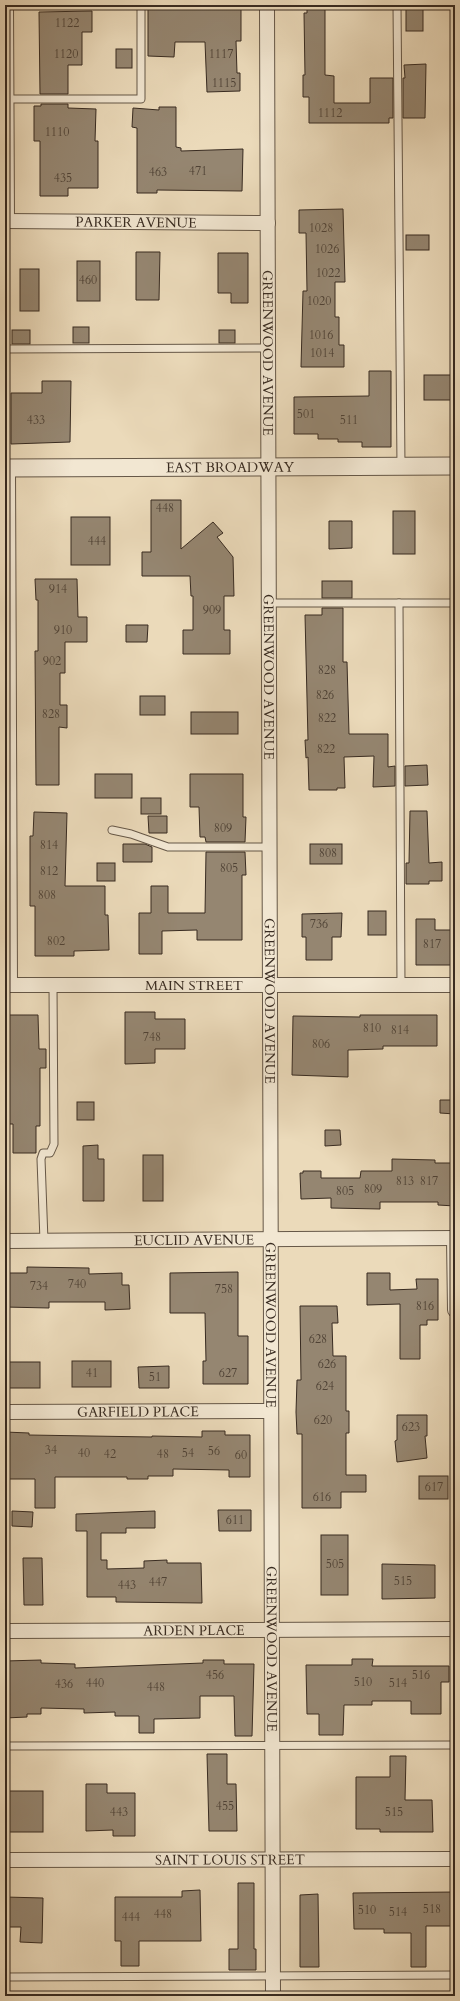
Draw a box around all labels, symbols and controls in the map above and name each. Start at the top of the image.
house number: 1122 [55,15,79,31]
house number: 1120 [54,46,78,62]
house number: 1117 [209,46,233,62]
house number: 1115 [212,75,236,91]
house number: 1112 [318,105,342,121]
house number: 1110 [45,124,69,140]
house number: 471 [189,163,207,179]
house number: 463 [149,164,167,180]
house number: 435 [54,170,72,186]
street label: PARKER AVENUE [75,213,197,232]
house number: 1028 [309,220,333,236]
house number: 1026 [315,241,339,257]
house number: 1022 [316,265,340,281]
street label: GREENWOOD AVENUE [258,270,277,436]
house number: 460 [79,272,97,288]
house number: 1020 [307,293,331,309]
house number: 1016 [309,327,333,343]
house number: 1014 [310,345,334,361]
house number: 501 [297,406,315,422]
house number: 433 [27,412,45,428]
house number: 511 [340,412,358,428]
street label: EAST BROADWAY [166,458,295,477]
house number: 448 [156,500,174,516]
house number: 444 [88,533,106,549]
house number: 914 [49,581,67,597]
street label: GREENWOOD AVENUE [259,594,278,760]
house number: 909 [203,602,221,618]
house number: 910 [54,622,72,638]
house number: 902 [43,653,61,669]
house number: 828 [318,662,336,678]
house number: 826 [316,687,334,703]
house number: 828 [42,706,60,722]
house number: 822 [318,710,336,726]
house number: 822 [317,741,335,757]
house number: 809 [214,820,232,836]
house number: 814 [40,837,58,853]
house number: 808 [319,845,337,861]
house number: 805 [220,860,238,876]
house number: 812 [40,863,58,879]
house number: 808 [38,887,56,903]
house number: 736 [310,916,328,932]
street label: GREENWOOD AVENUE [260,918,279,1084]
house number: 802 [47,933,65,949]
house number: 817 [423,936,441,952]
street label: MAIN STREET [145,976,243,995]
house number: 810 [363,1020,381,1036]
house number: 814 [391,1022,409,1038]
house number: 748 [143,1029,161,1045]
house number: 806 [312,1036,330,1052]
house number: 813 [396,1173,414,1189]
house number: 817 [420,1173,438,1189]
house number: 809 [364,1181,382,1197]
house number: 805 [336,1183,354,1199]
street label: EUCLID AVENUE [134,1230,254,1250]
street label: GREENWOOD AVENUE [261,1242,280,1408]
house number: 740 [68,1276,86,1292]
house number: 734 [30,1278,48,1294]
house number: 758 [215,1281,233,1297]
house number: 816 [416,1298,434,1314]
house number: 628 [309,1331,327,1347]
house number: 626 [318,1356,336,1372]
house number: 41 [86,1365,98,1381]
house number: 627 [219,1365,237,1381]
house number: 51 [149,1369,161,1385]
house number: 624 [316,1378,334,1394]
street label: GARFIELD PLACE [77,1402,199,1422]
house number: 620 [314,1412,332,1428]
house number: 623 [402,1419,420,1435]
house number: 34 [45,1442,57,1458]
house number: 56 [208,1443,220,1459]
house number: 40 [78,1445,90,1461]
house number: 54 [182,1445,194,1461]
house number: 42 [104,1446,116,1462]
house number: 48 [157,1446,169,1462]
house number: 60 [235,1447,247,1463]
house number: 617 [425,1479,443,1495]
house number: 616 [313,1489,331,1505]
house number: 611 [226,1512,244,1528]
house number: 505 [326,1556,344,1572]
street label: GREENWOOD AVENUE [262,1566,281,1732]
house number: 515 [394,1573,412,1589]
house number: 447 [149,1574,167,1590]
house number: 443 [118,1577,136,1593]
street label: ARDEN PLACE [143,1621,245,1640]
house number: 456 [206,1667,224,1683]
house number: 516 [412,1667,430,1683]
house number: 510 [354,1674,372,1690]
house number: 440 [86,1675,104,1691]
house number: 514 [389,1675,407,1691]
house number: 436 [55,1676,73,1692]
house number: 448 [147,1679,165,1695]
house number: 455 [216,1798,234,1814]
house number: 443 [110,1804,128,1820]
house number: 515 [385,1804,403,1820]
street label: SAINT LOUIS STREET [155,1850,305,1870]
house number: 518 [423,1901,441,1917]
house number: 510 [358,1902,376,1918]
house number: 514 [389,1904,407,1920]
house number: 448 [154,1906,172,1922]
house number: 444 [122,1909,140,1925]

